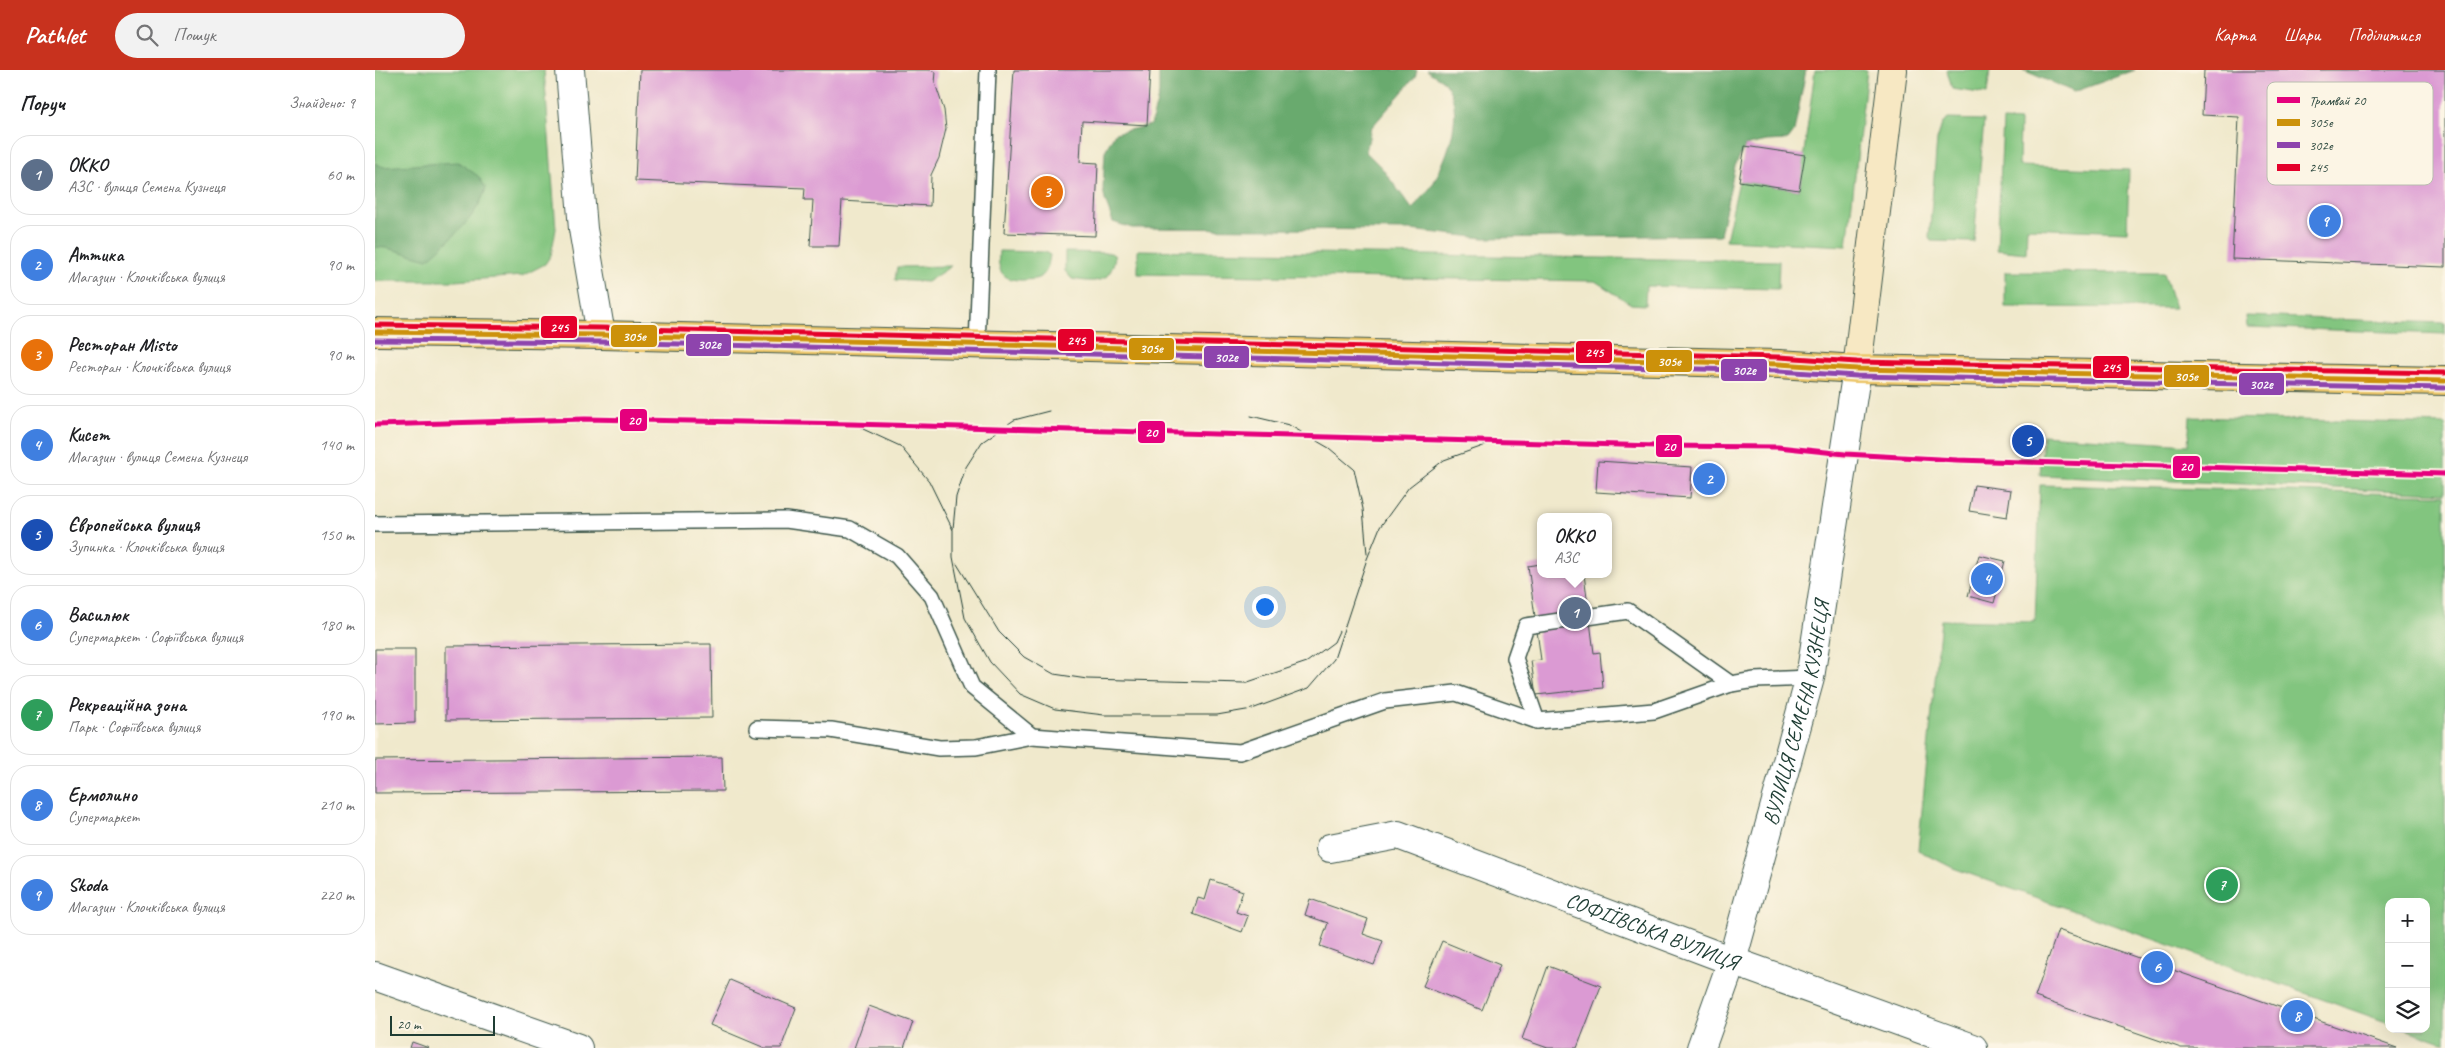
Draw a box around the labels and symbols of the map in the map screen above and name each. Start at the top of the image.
legend [2267,82,2433,185]
text: Трамвай 20 [2309,92,2367,109]
text: 305e [2309,114,2334,131]
text: 302е [2309,137,2334,154]
text: 245 [2309,159,2329,176]
pin: 3 [1031,173,1063,211]
pin: 9 [2309,202,2341,240]
line badge: 245 [540,315,578,339]
text: 245 [550,319,570,336]
line badge: 305e [610,324,658,348]
text: 305e [622,328,647,345]
line badge: 245 [1057,328,1095,352]
text: 245 [1067,332,1087,349]
line badge: 302е [685,333,732,357]
text: 302е [697,336,722,353]
line badge: 305e [1128,337,1175,361]
text: 305e [1139,340,1164,357]
line badge: 245 [1575,340,1613,364]
text: 245 [1585,344,1605,361]
line badge: 302е [1203,345,1250,369]
text: 302е [1214,349,1239,366]
line badge: 305e [1645,349,1693,373]
text: 305e [1657,353,1682,370]
line badge: 245 [2092,355,2130,379]
line badge: 302е [1720,358,1768,382]
text: 245 [2102,359,2122,376]
text: 302е [1732,362,1757,379]
line badge: 305e [2163,364,2210,388]
text: 305e [2174,368,2199,385]
line badge: 302е [2238,372,2285,396]
text: 302е [2249,376,2274,393]
line badge: 20 [619,408,648,432]
text: 20 [628,412,642,429]
line badge: 20 [1137,420,1166,444]
pin: 5 [2012,422,2044,460]
text: 20 [1145,424,1159,441]
line badge: 20 [1655,434,1683,458]
text: 20 [1663,438,1677,455]
line badge: 20 [2172,455,2201,479]
text: 20 [2180,458,2194,475]
pin: 2 [1693,460,1725,498]
pin: 4 [1971,560,2003,598]
your location [1252,594,1278,620]
pin: 1 [1559,594,1591,632]
street label: ВУЛИЦЯ СЕМЕНА КУЗНЕЦЯ [1757,596,1835,828]
pin: 7 [2206,866,2238,904]
street label: СОФІЇВСЬКА ВУЛИЦЯ [1562,887,1745,976]
pin: 6 [2141,948,2173,986]
pin: 8 [2281,997,2313,1035]
scale bar [390,1013,495,1036]

